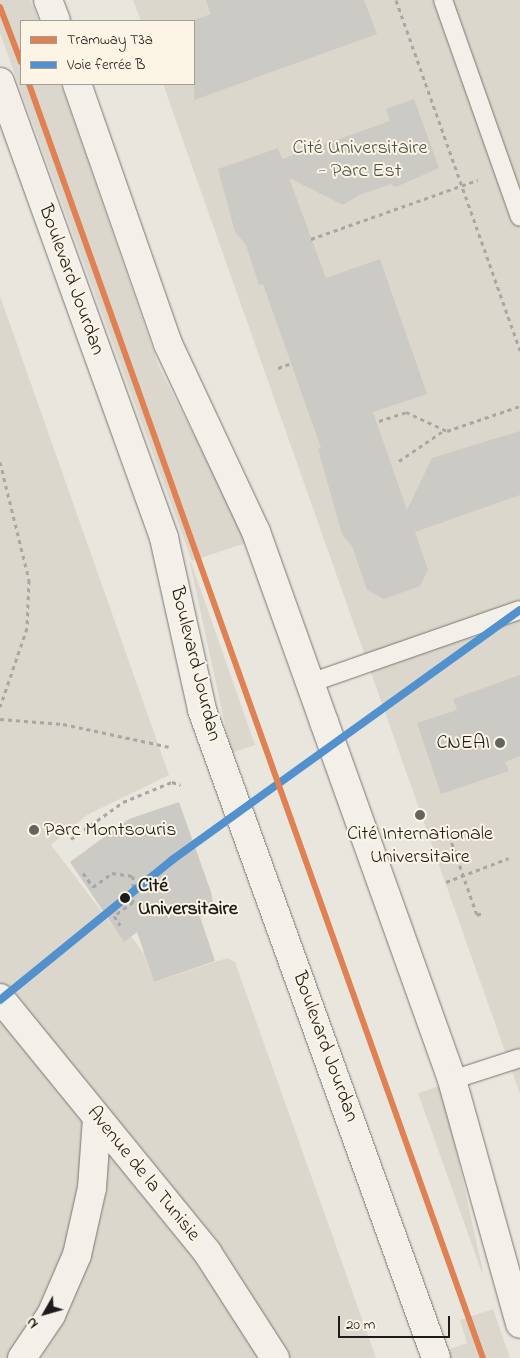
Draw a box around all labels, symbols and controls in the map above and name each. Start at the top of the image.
legend [20,20,195,85]
text: Tramway T3a [67,29,153,51]
text: Voie ferrée B [67,54,145,76]
park label: Cité Universitaire - Parc Est [293,136,427,183]
street label: Boulevard Jourdan [33,202,109,358]
street label: Boulevard Jourdan [164,584,226,744]
place label: CNEAI [436,731,490,755]
marker: CNEAI [494,737,506,749]
marker: Cité Internationale Universitaire [414,809,426,821]
place label: Parc Montsouris [44,818,176,842]
place label: Cité Internationale Universitaire [347,823,493,870]
marker: Parc Montsouris [28,824,40,836]
place label: Cité Universitaire [138,874,238,921]
marker: Cité Universitaire [116,889,134,907]
street label: Boulevard Jourdan [287,969,363,1125]
street label: Avenue de la Tunisie [81,1102,205,1246]
north arrow [20,1288,70,1338]
scale bar [340,1306,452,1338]
text: N [22,1312,44,1333]
text: 20 m [346,1314,375,1336]

